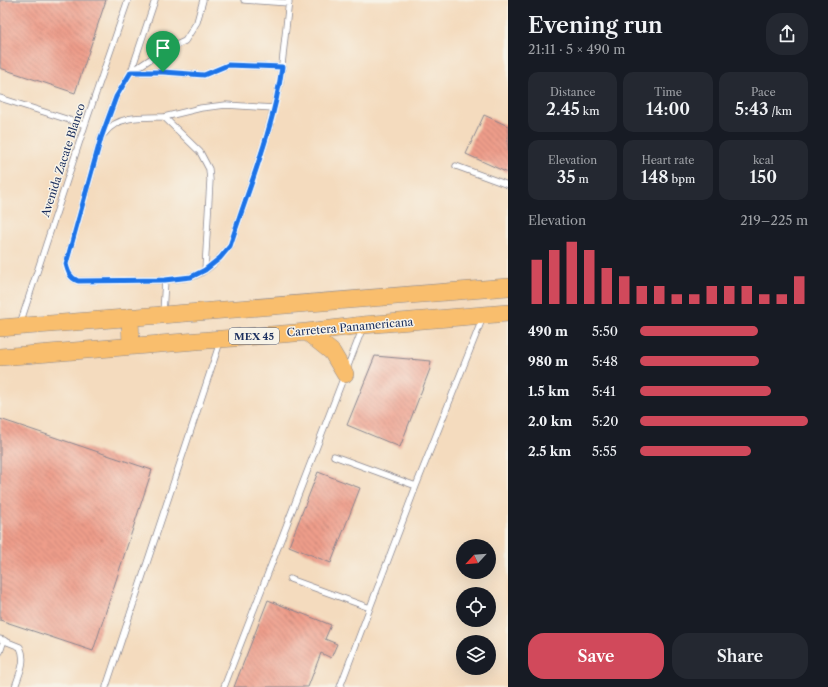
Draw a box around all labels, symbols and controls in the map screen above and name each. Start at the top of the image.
text: Evening run [528,12,663,39]
button: share [766,13,808,55]
pin [146,31,180,72]
icon: arrive [152,37,174,59]
text: 21:11 · 5 × 490 m [528,41,625,57]
text: Distance [550,85,595,99]
text: Time [654,85,682,99]
text: Pace [751,85,776,99]
text: 2.45 [546,99,580,119]
text: 14:00 [646,99,690,119]
text: 5:43 [735,99,768,119]
street label: Avenida Zacate Blanco [38,101,88,220]
text: km [580,104,599,118]
text: /km [768,104,792,118]
text: Elevation [548,153,597,167]
text: Heart rate [641,153,695,167]
text: kcal [753,153,774,167]
text: 35 [557,167,576,187]
text: 148 [641,167,669,187]
text: 150 [750,167,777,187]
text: m [576,172,589,186]
text: bpm [669,172,695,186]
text: Elevation [528,212,586,228]
text: 219–225 m [740,212,808,228]
street label: Carretera Panamericana [286,314,414,340]
text: 490 m [528,323,568,339]
text: 5:50 [592,323,618,339]
road number: MEX 45 [229,328,279,344]
text: 980 m [528,353,568,369]
text: 5:48 [592,353,618,369]
text: 1.5 km [528,383,569,399]
text: 5:41 [592,383,616,399]
text: 2.0 km [528,413,572,429]
text: 5:20 [592,413,618,429]
text: 2.5 km [528,443,571,459]
text: 5:55 [592,443,617,459]
north arrow [456,539,496,579]
map controls [456,539,496,675]
button: locate [456,587,496,627]
button: Save [528,633,664,679]
button: Share [672,633,808,679]
button: layers [456,635,496,675]

